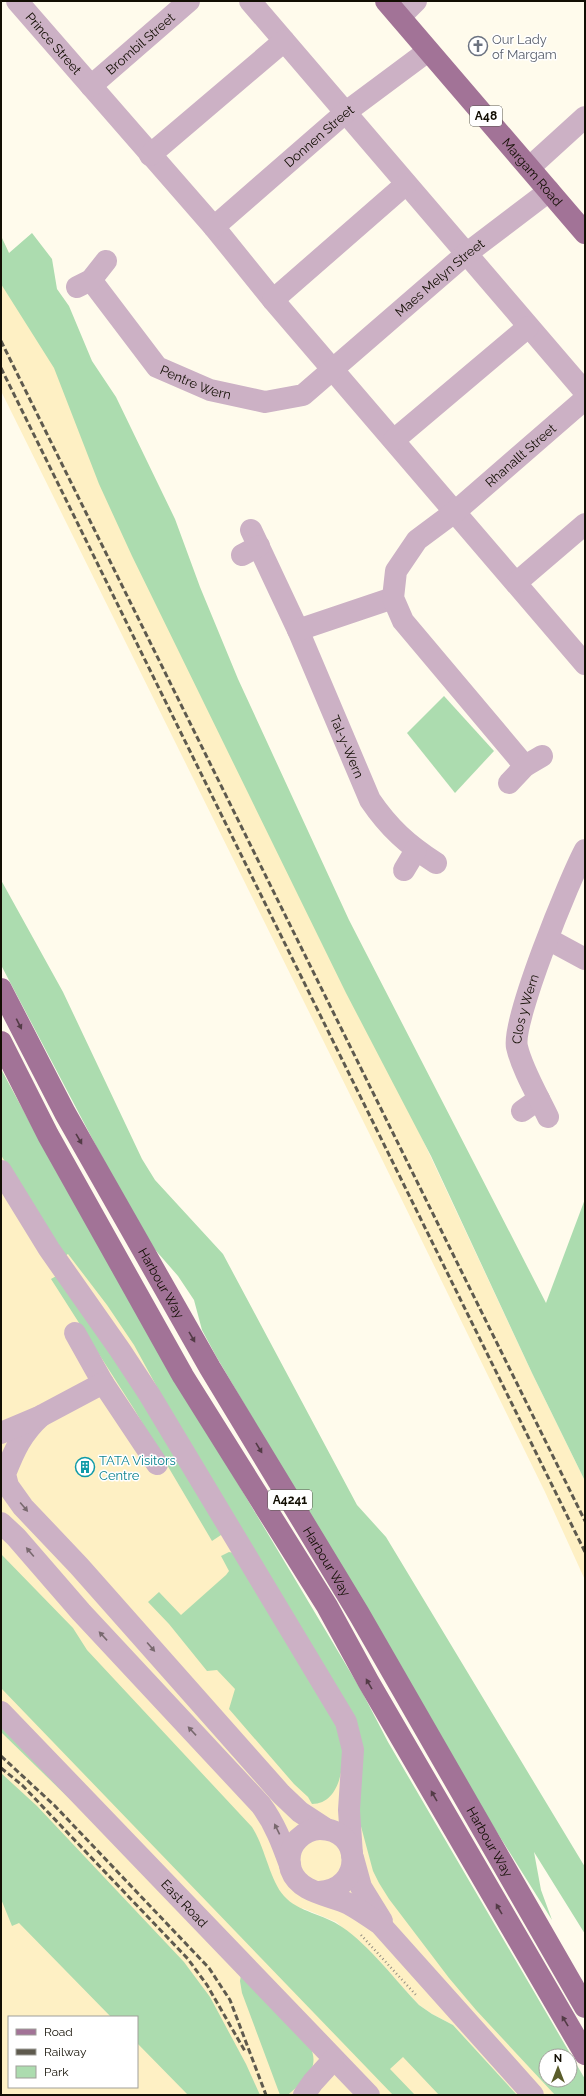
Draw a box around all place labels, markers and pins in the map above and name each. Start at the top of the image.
place label: Our Lady of Margam [492,32,557,62]
church icon: Our Lady of Margam [467,35,489,57]
place label: TATA Visitors Centre [99,1453,176,1483]
building icon: TATA Visitors Centre [74,1456,96,1478]

